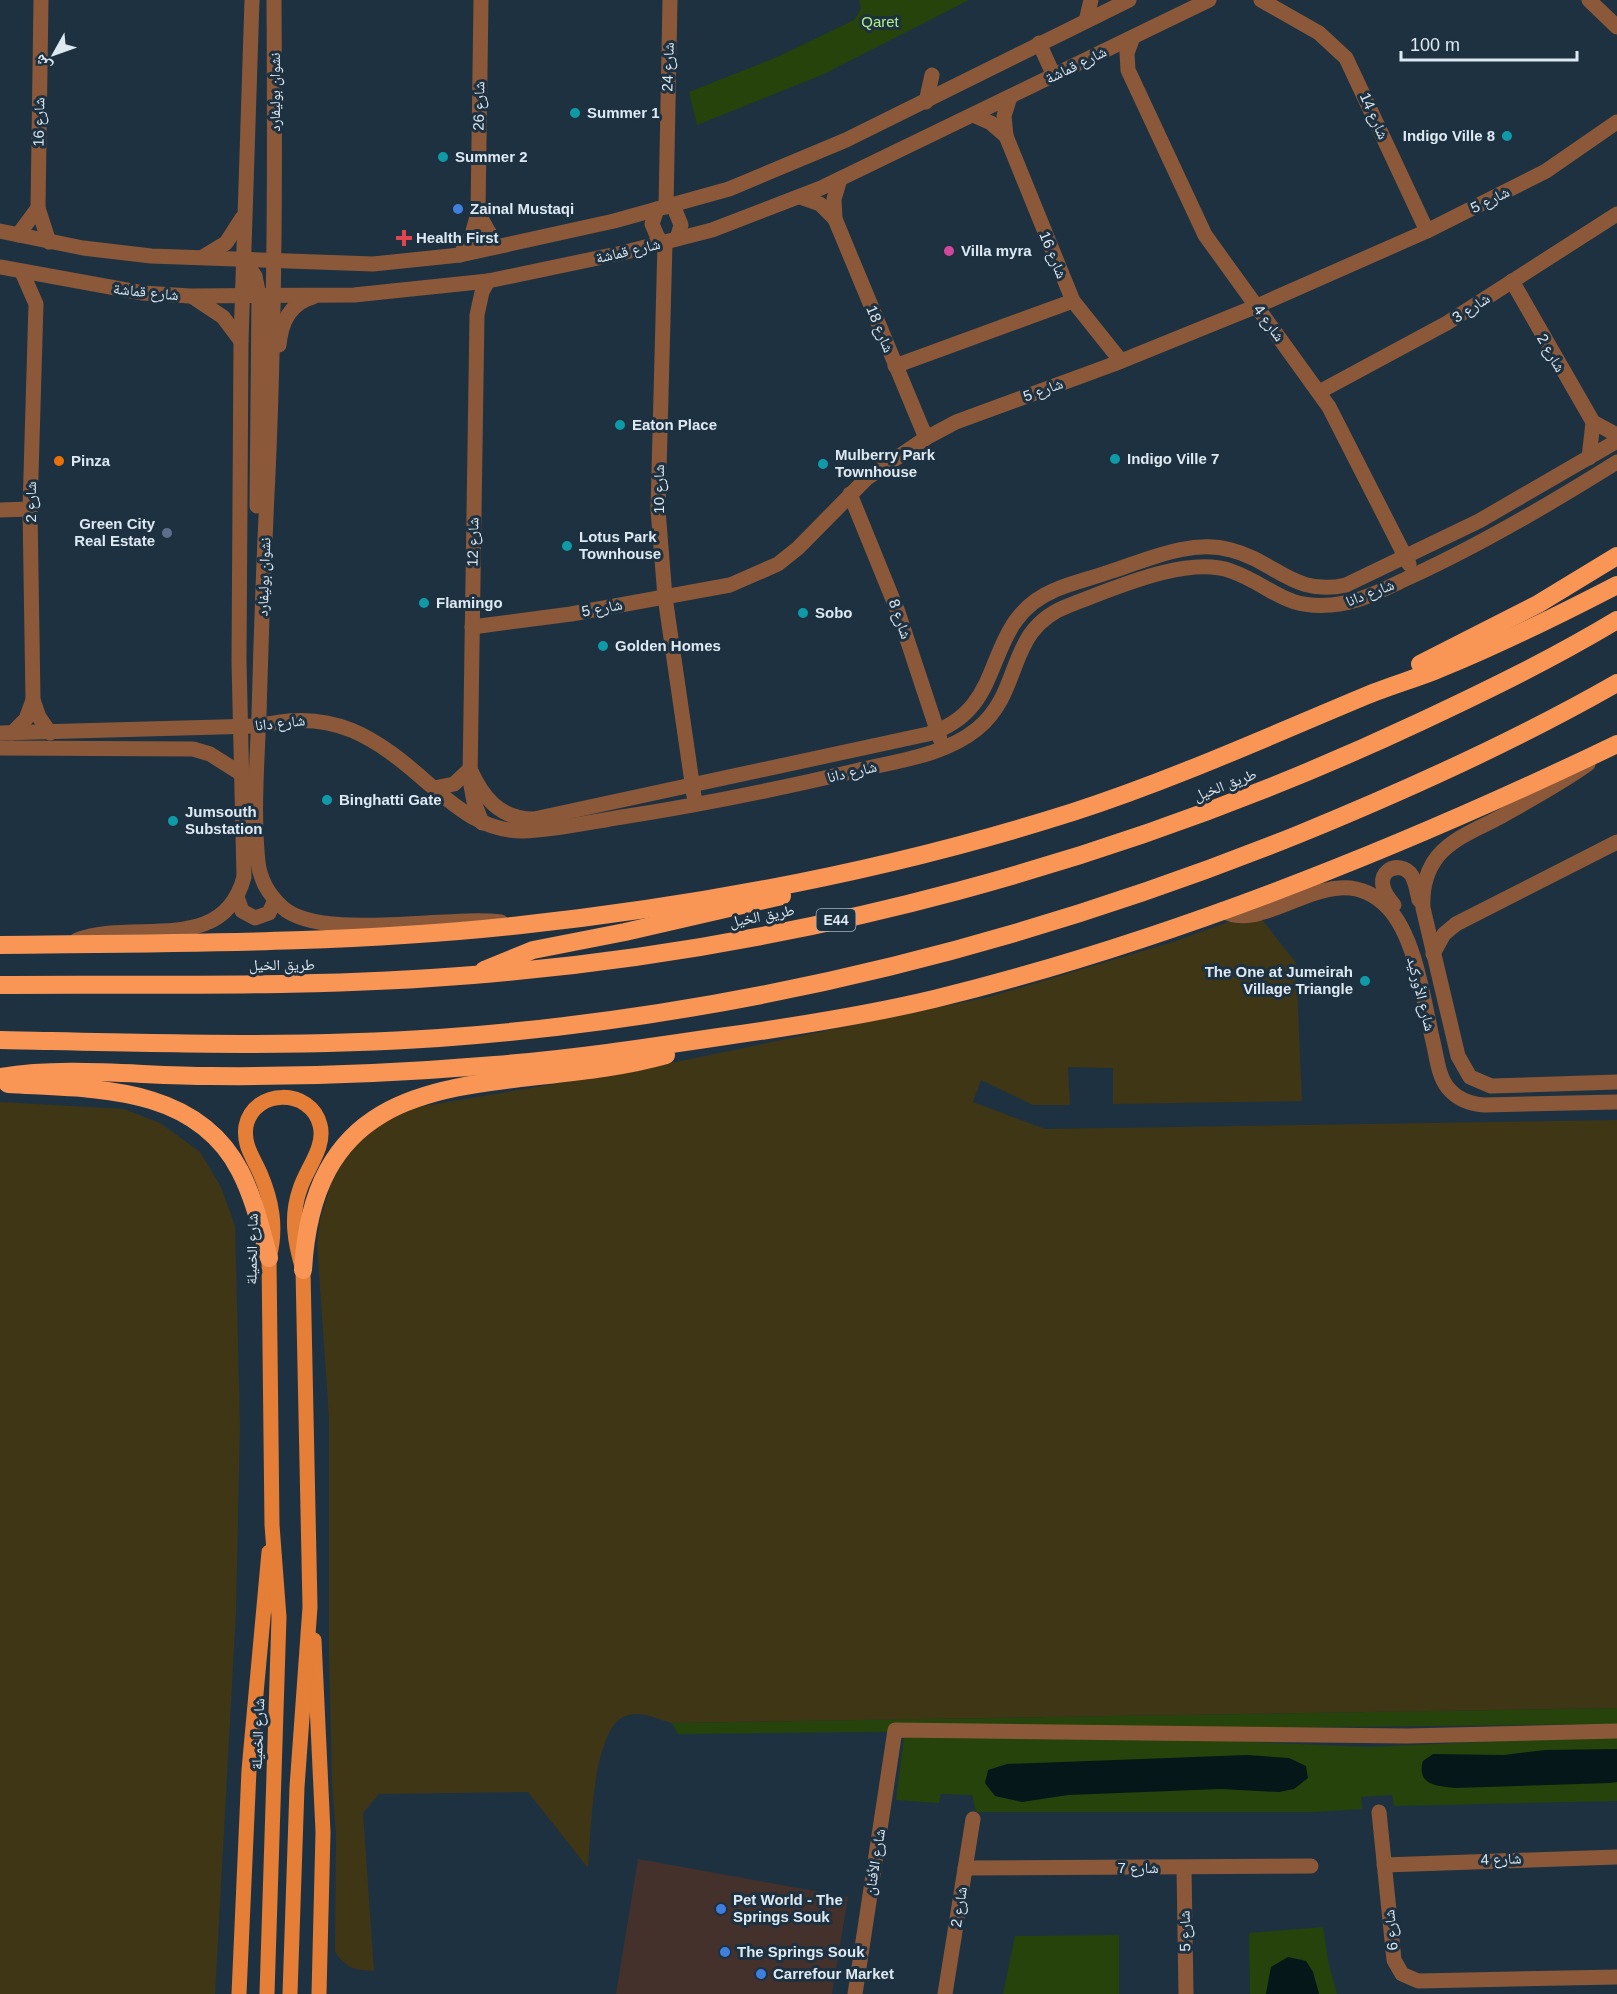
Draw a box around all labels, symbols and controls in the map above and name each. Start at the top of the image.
park label: Qaret [861,13,900,30]
north arrow [24,24,84,84]
scale bar [1401,24,1576,62]
text: 100 m [1410,35,1460,55]
street label: شارع 24 [658,42,679,92]
street label: شارع قماشة [1043,42,1110,88]
text: ش [31,51,56,75]
street label: نشوان بوليفارد [266,53,285,131]
street label: شارع 26 [470,81,489,131]
street label: شارع 14 [1355,90,1392,143]
street label: شارع 16 [30,97,49,147]
place label: Summer 1 [587,104,660,121]
marker: Summer 1 [568,106,582,120]
place label: Indigo Ville 8 [1403,127,1495,144]
marker: Indigo Ville 8 [1500,129,1514,143]
place label: Summer 2 [455,148,528,165]
marker: Summer 2 [436,150,450,164]
street label: شارع 5 [1468,183,1513,218]
place label: Zainal Mustaqi [470,200,574,217]
marker: Zainal Mustaqi [451,202,465,216]
place label: Health First [416,229,499,246]
street label: شارع 16 [1034,229,1071,282]
marker: Health First [397,231,411,245]
street label: شارع قماشة [594,235,662,268]
place label: Villa myra [961,242,1032,259]
marker: Villa myra [942,244,956,258]
street label: شارع قماشة [112,280,180,305]
street label: شارع 3 [1449,289,1494,328]
street label: شارع 4 [1249,301,1288,346]
street label: شارع 18 [861,303,898,356]
street label: شارع 2 [1532,331,1569,376]
street label: شارع 5 [1021,374,1066,406]
place label: Eaton Place [632,416,717,433]
marker: Eaton Place [613,418,627,432]
place label: Mulberry Park Townhouse [835,446,936,480]
place label: Indigo Ville 7 [1127,450,1219,467]
place label: Pinza [71,452,111,469]
marker: Indigo Ville 7 [1108,452,1122,466]
marker: Pinza [52,454,66,468]
marker: Mulberry Park Townhouse [816,457,830,471]
street label: شارع 10 [650,464,669,514]
street label: شارع 2 [22,481,41,523]
place label: Green City Real Estate [74,515,156,549]
street label: شارع 12 [464,517,483,567]
marker: Green City Real Estate [160,526,174,540]
place label: Lotus Park Townhouse [579,528,661,562]
street label: نشوان بوليفارد [254,537,275,617]
marker: Lotus Park Townhouse [560,539,574,553]
street label: شارع دانا [1343,576,1397,611]
place label: Flamingo [436,594,503,611]
street label: شارع 5 [580,595,624,622]
marker: Flamingo [417,596,431,610]
street label: شارع 8 [884,597,915,642]
place label: Sobo [815,604,853,621]
marker: Sobo [796,606,810,620]
place label: Golden Homes [615,637,721,654]
marker: Golden Homes [596,639,610,653]
street label: شارع دانا [254,711,306,736]
street label: شارع دانا [825,758,879,787]
street label: طريق الخيل [1191,765,1259,806]
place label: Binghatti Gate [339,791,442,808]
marker: Binghatti Gate [320,793,334,807]
place label: Jumsouth Substation [185,803,263,837]
marker: Jumsouth Substation [166,814,180,828]
street label: طريق الخيل [728,901,796,932]
road number: E44 [816,909,856,931]
street label: شارع الأوركيد [1402,955,1439,1033]
street label: طريق الخيل [249,956,315,975]
place label: The One at Jumeirah Village Triangle [1205,963,1353,997]
marker: The One at Jumeirah Village Triangle [1358,974,1372,988]
street label: شارع الخميلة [242,1213,263,1285]
street label: شارع الخميلة [248,1698,269,1770]
street label: شارع الأفنان [861,1827,890,1897]
street label: شارع 4 [1480,1849,1522,1870]
street label: شارع 7 [1117,1859,1159,1878]
street label: شارع 2 [947,1885,972,1929]
place label: Pet World - The Springs Souk [733,1891,843,1925]
marker: Pet World - The Springs Souk [714,1902,728,1916]
street label: شارع 6 [1380,1909,1403,1951]
street label: شارع 5 [1176,1910,1195,1952]
place label: The Springs Souk [737,1943,865,1960]
marker: The Springs Souk [718,1945,732,1959]
place label: Carrefour Market [773,1965,894,1982]
marker: Carrefour Market [754,1967,768,1981]

